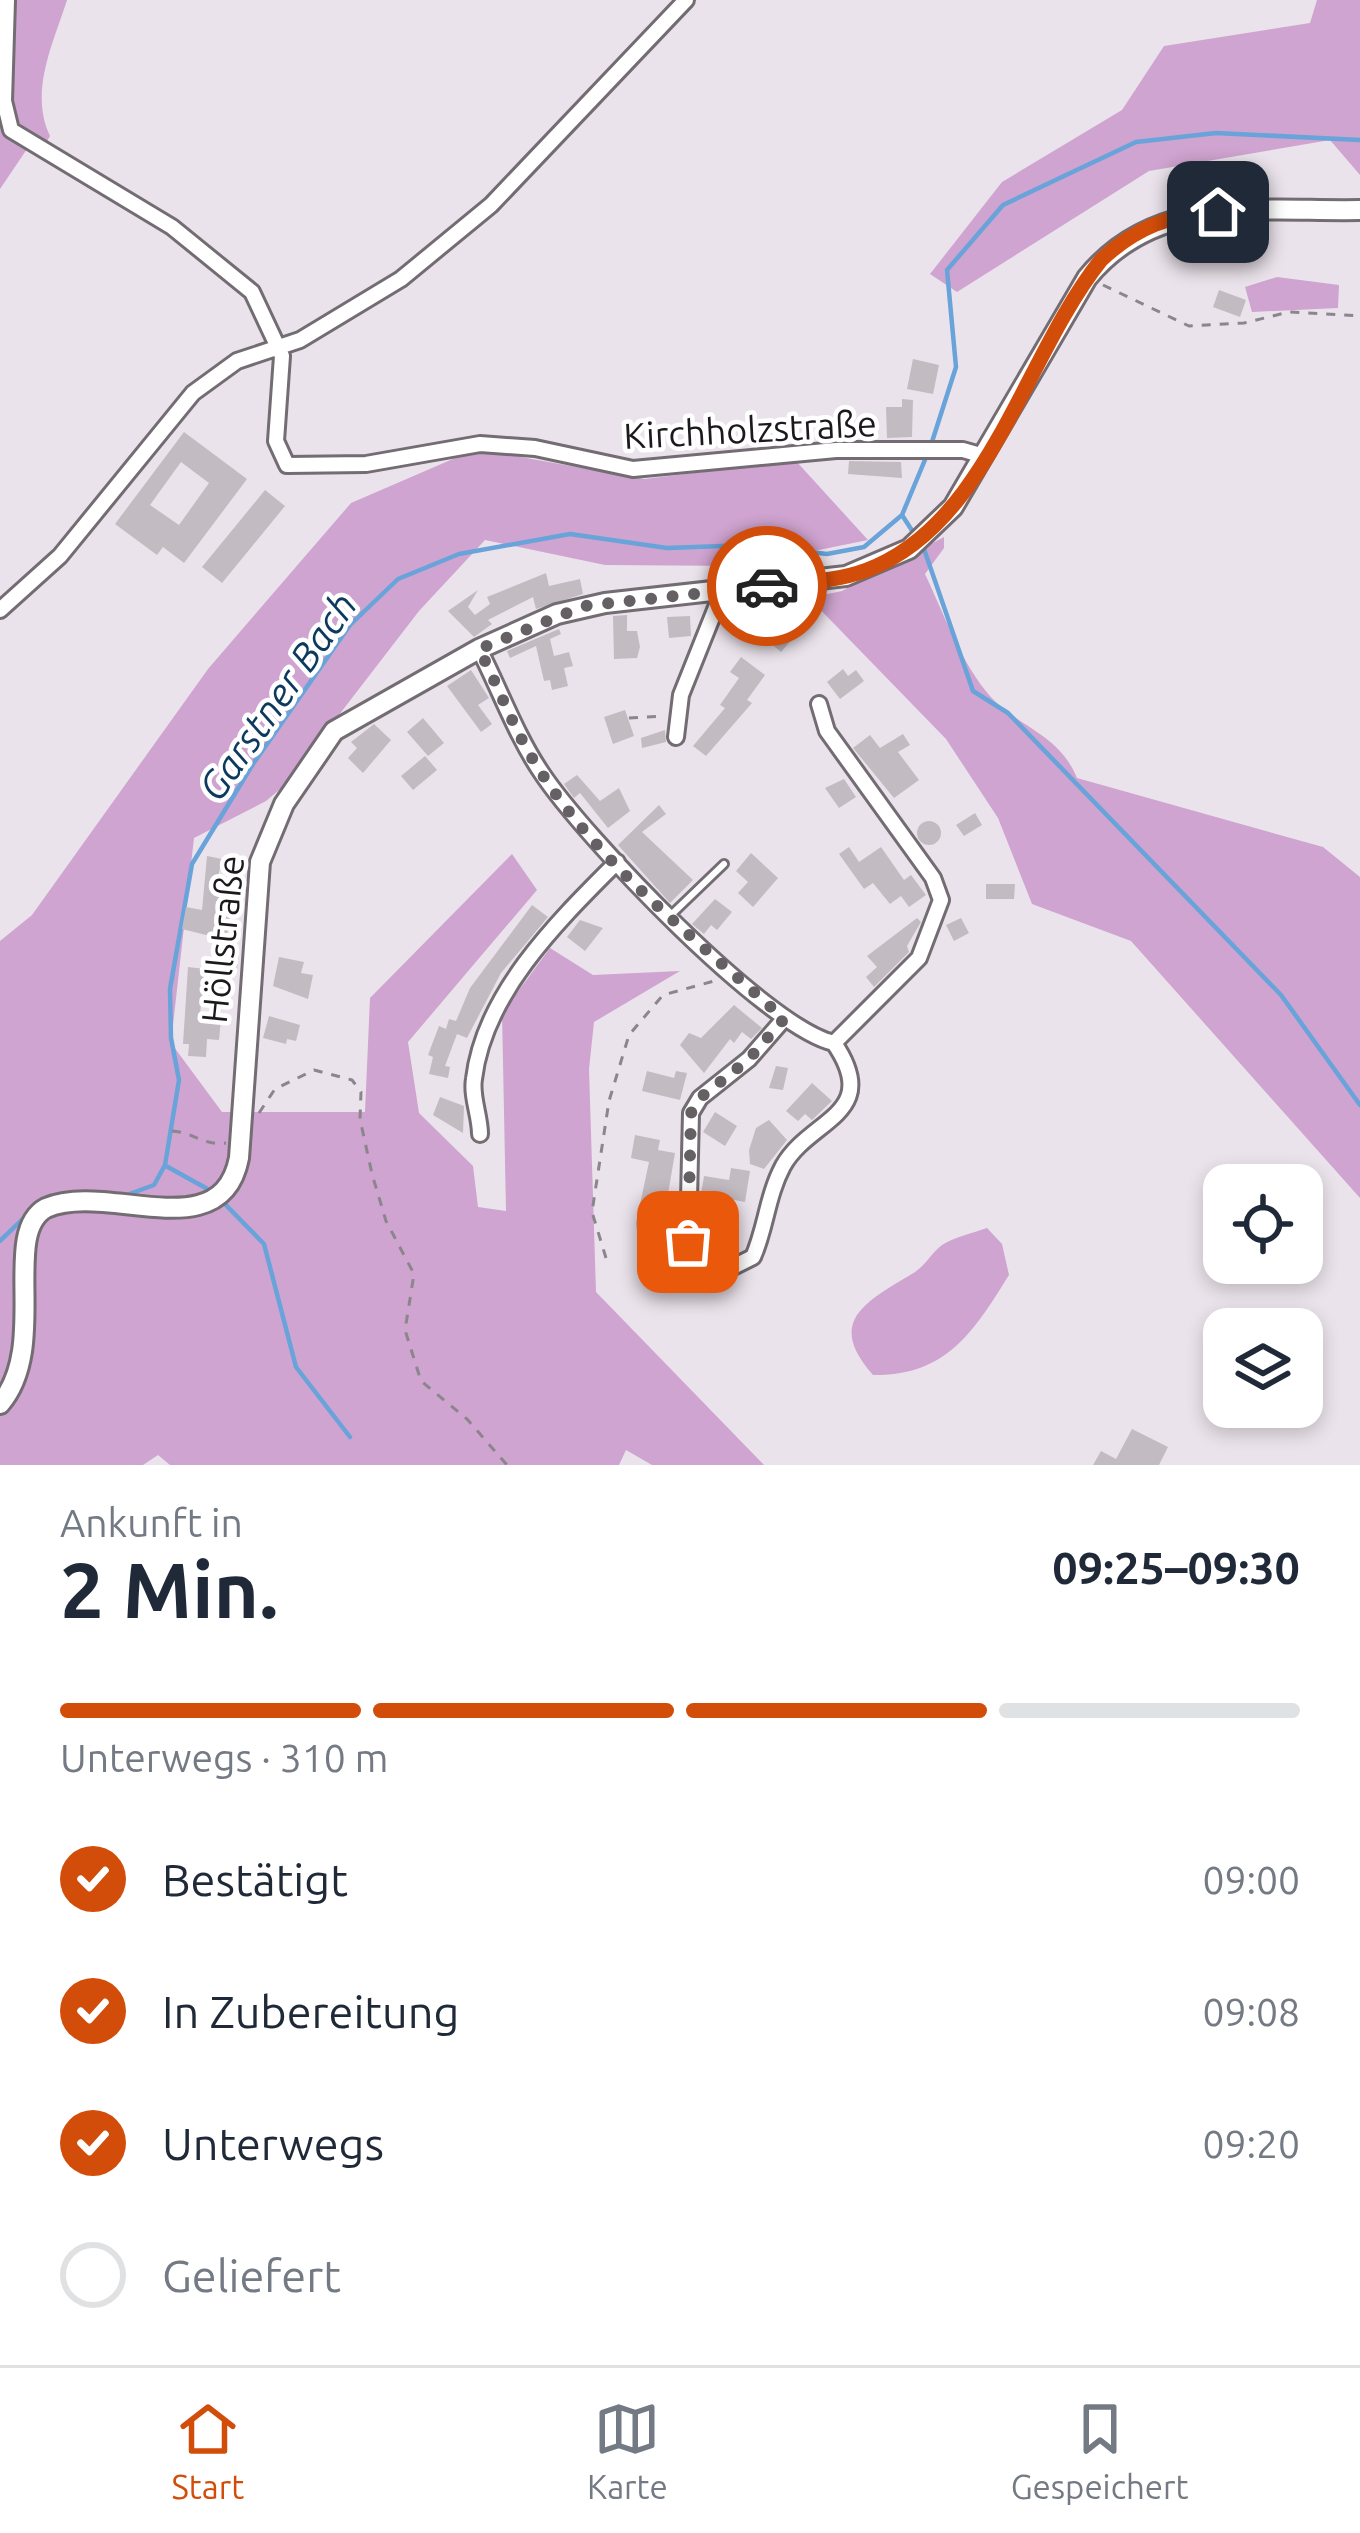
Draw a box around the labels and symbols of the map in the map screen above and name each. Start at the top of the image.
pin [1167,161,1269,263]
street label: Kirchholzstraße [622,402,878,456]
courier [707,526,827,646]
water label: Garstner Bach [190,584,364,808]
street label: Höllstraße [193,853,251,1025]
pin [637,1191,739,1293]

